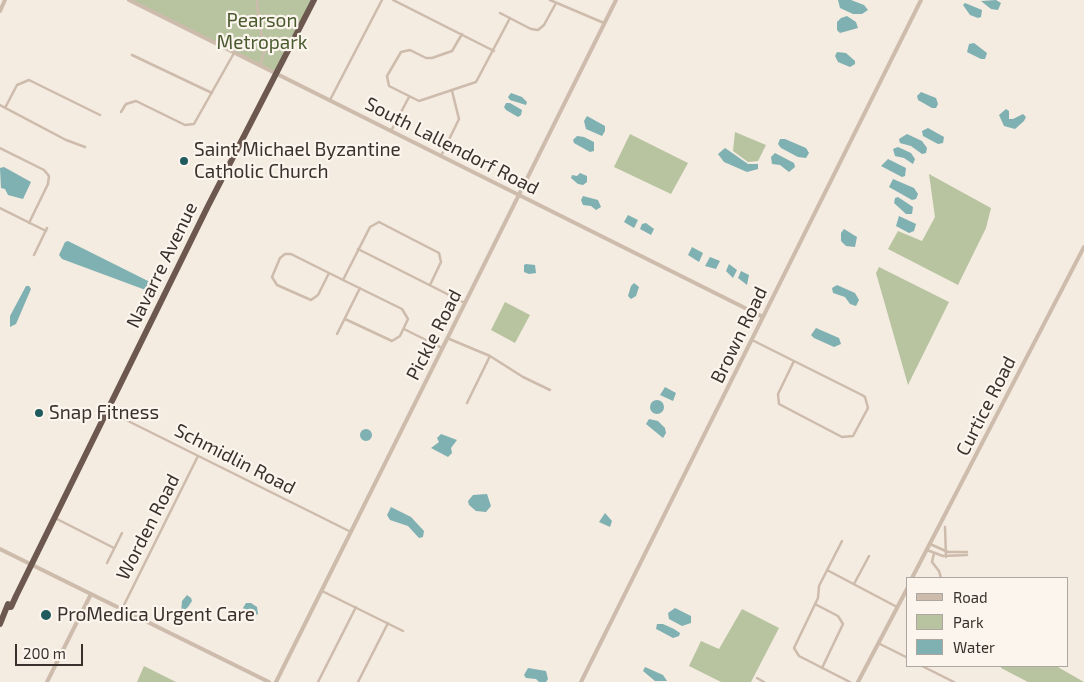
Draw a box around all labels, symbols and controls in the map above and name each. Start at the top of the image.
park label: Pearson Metropark [216,10,308,54]
street label: South Lallendorf Road [361,92,543,200]
place label: Saint Michael Byzantine Catholic Church [194,139,401,183]
marker: Saint Michael Byzantine Catholic Church [178,155,190,167]
street label: Navarre Avenue [122,198,202,332]
street label: Brown Road [706,283,772,387]
street label: Pickle Road [401,286,467,384]
street label: Curtice Road [951,352,1021,460]
place label: Snap Fitness [49,402,159,424]
marker: Snap Fitness [33,407,45,419]
street label: Schmidlin Road [171,419,299,499]
street label: Worden Road [112,470,184,584]
legend [906,577,1069,667]
text: Road [953,588,988,606]
place label: ProMedica Urgent Care [57,604,255,626]
marker: ProMedica Urgent Care [39,608,53,622]
text: Park [953,613,984,631]
scale bar [18,634,85,666]
text: Water [953,638,995,656]
text: 200 m [23,644,66,662]

